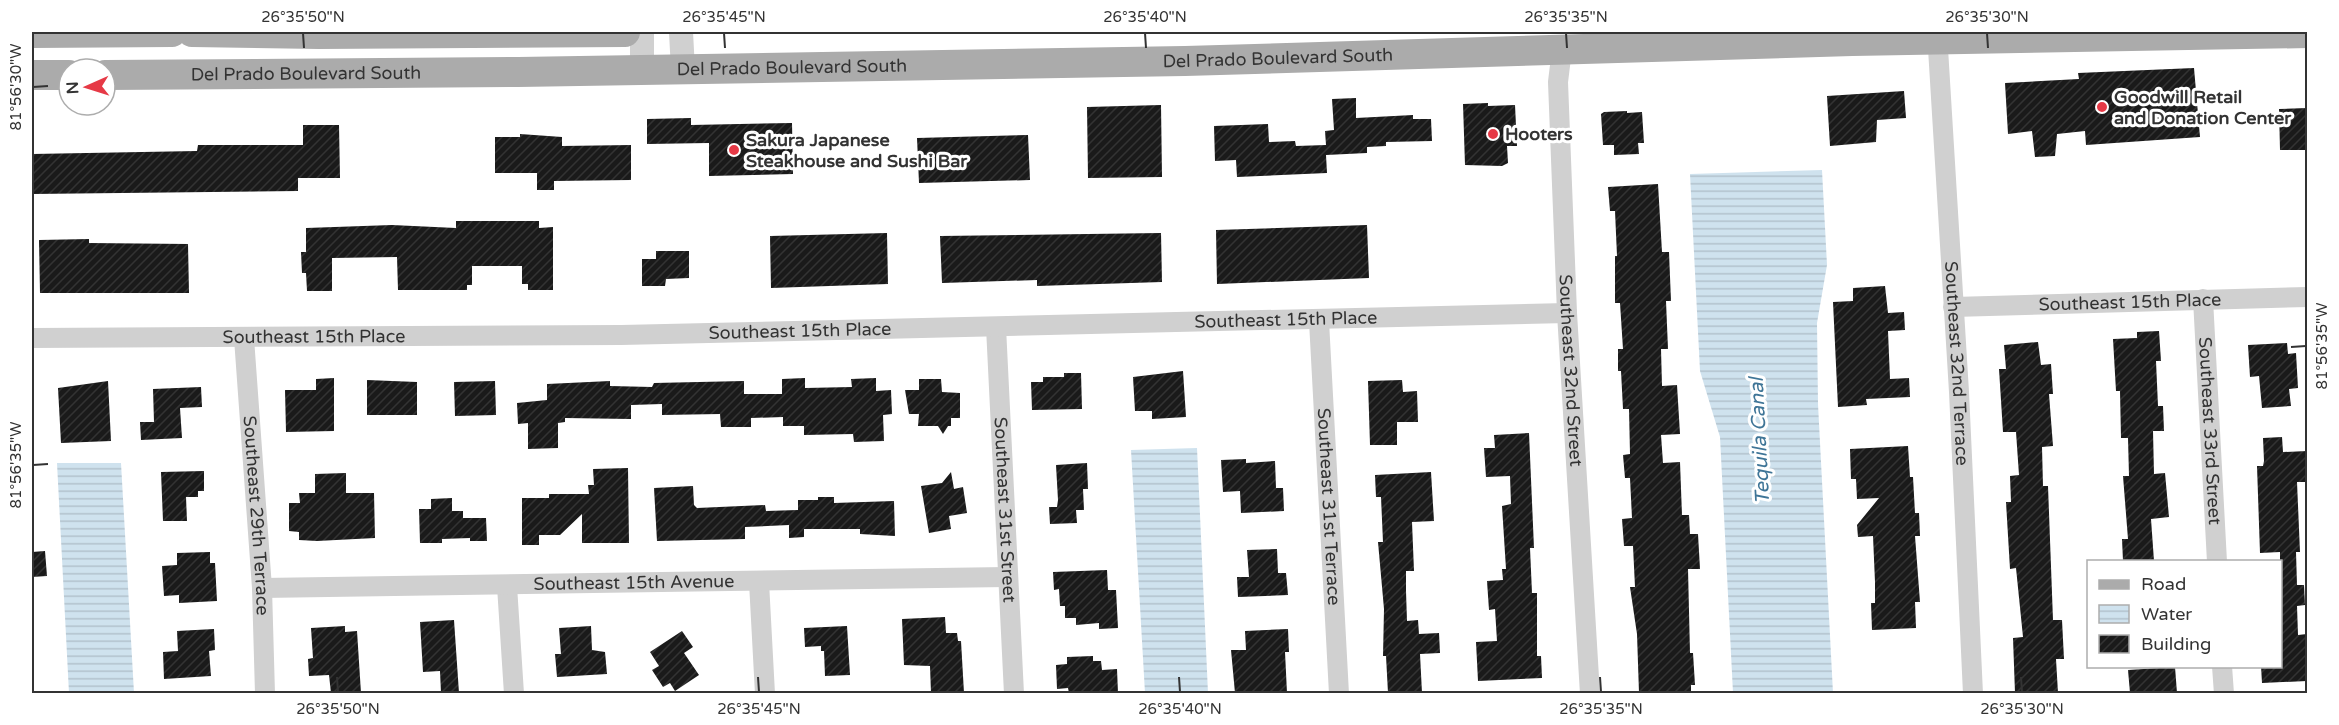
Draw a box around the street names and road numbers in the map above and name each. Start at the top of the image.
street label: Del Prado Boulevard South [1162,44,1393,72]
street label: Del Prado Boulevard South [677,55,907,80]
street label: Del Prado Boulevard South [191,62,421,85]
street label: Southeast 32nd Terrace [1940,261,1973,466]
street label: Southeast 32nd Street [1555,274,1587,467]
street label: Southeast 15th Place [2038,288,2222,316]
street label: Southeast 15th Place [1194,306,1377,333]
street label: Southeast 15th Place [708,318,892,344]
street label: Southeast 15th Place [223,325,405,348]
street label: Southeast 33rd Street [2194,336,2226,525]
street label: Southeast 31st Terrace [1313,407,1345,606]
street label: Southeast 29th Terrace [239,415,274,616]
street label: Southeast 31st Street [989,417,1021,603]
street label: Southeast 15th Avenue [533,570,735,595]

